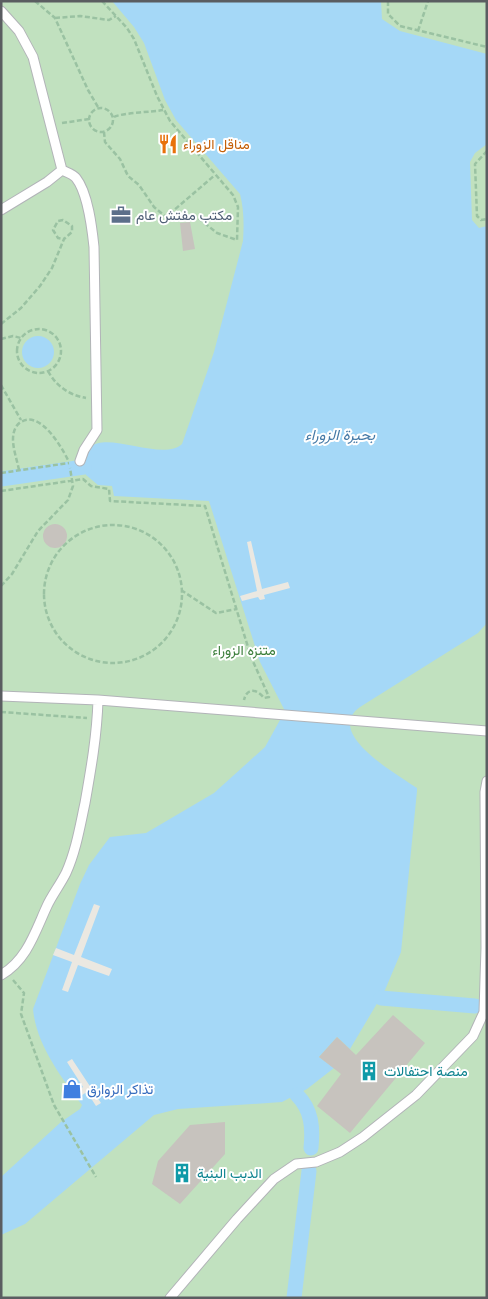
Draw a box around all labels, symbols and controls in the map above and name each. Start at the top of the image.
restaurant icon: مناقل الزوراء [157,133,179,155]
place label: مناقل الزوراء [183,135,250,153]
office icon: مكتب مفتش عام [110,204,132,226]
place label: مكتب مفتش عام [136,206,232,224]
water label: بحيرة الزوراء [305,425,376,444]
park label: متنزه الزوراء [212,641,276,659]
building icon: منصة احتفالات [358,1060,380,1082]
place label: منصة احتفالات [384,1062,468,1080]
shop icon: تذاكر الزوارق [61,1078,83,1100]
place label: تذاكر الزوارق [87,1080,153,1098]
building icon: الدبب البنية [171,1162,193,1184]
place label: الدبب البنية [197,1164,262,1182]

